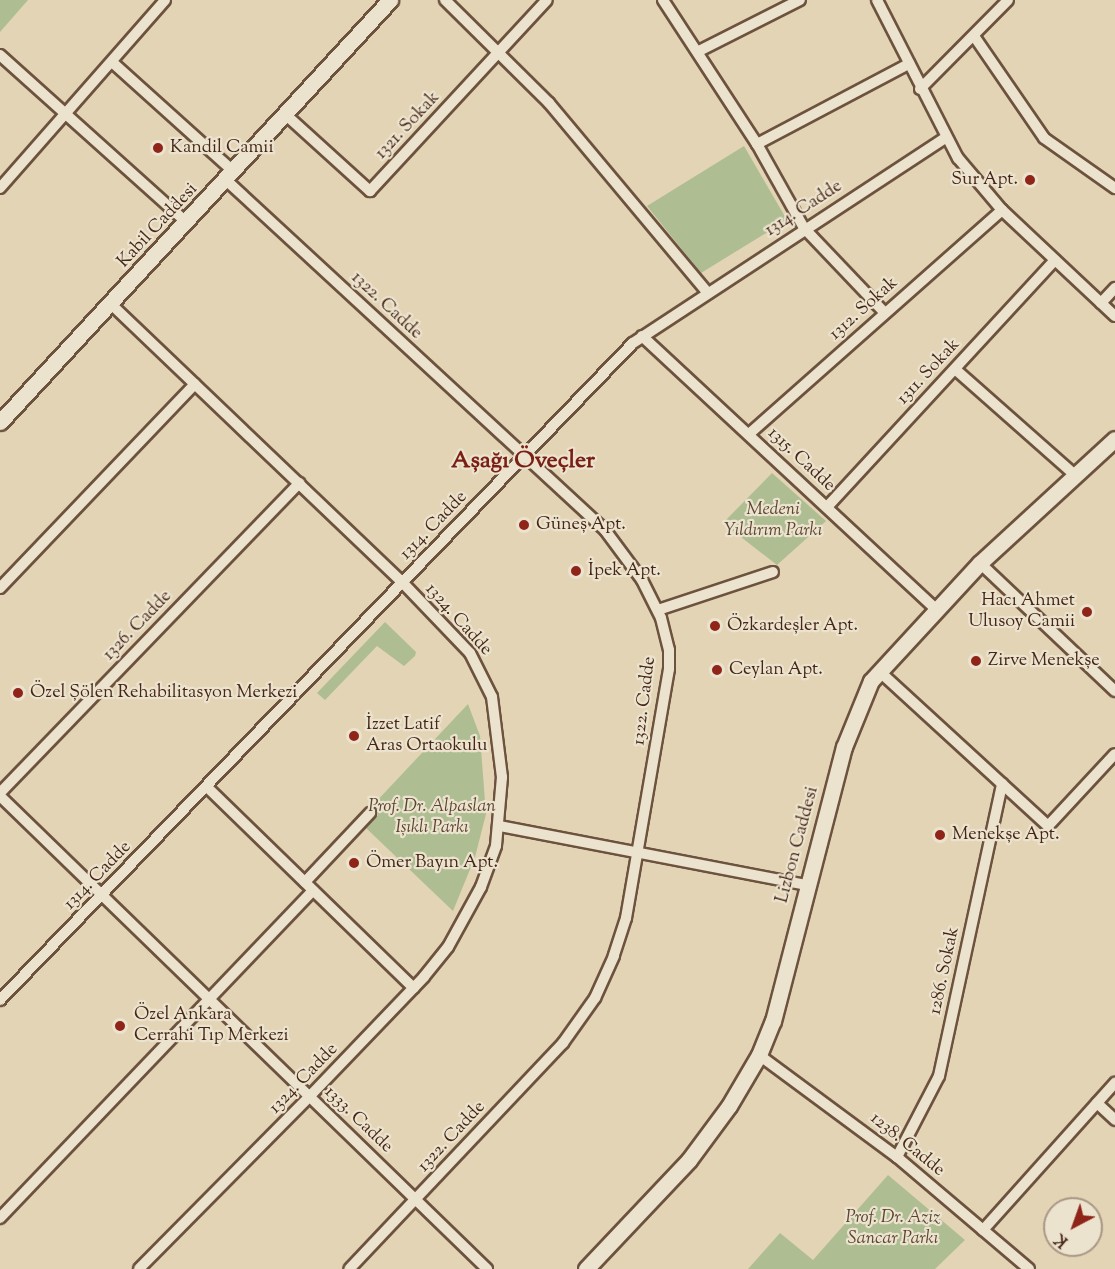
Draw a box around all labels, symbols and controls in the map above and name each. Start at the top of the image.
street label: 1321. Sokak [371,88,445,164]
place label: Kandil Camii [170,137,274,159]
marker: Kandil Camii [151,141,165,155]
place label: Sur Apt. [951,169,1018,191]
marker: Sur Apt. [1023,173,1037,187]
street label: 1314. Cadde [761,176,847,242]
street label: Kabil Caddesi [113,179,203,273]
street label: 1322. Cadde [346,268,426,344]
street label: 1312. Sokak [825,273,903,345]
street label: 1311. Sokak [893,335,965,409]
street label: 1315. Cadde [763,423,839,497]
district label: Aşağı Öveçler [451,448,595,476]
street label: 1314. Cadde [396,487,472,565]
park label: Medeni Yıldırım Parkı [724,500,822,542]
place label: Güneş Apt. [536,514,626,536]
marker: Güneş Apt. [517,518,531,532]
place label: İpek Apt. [588,560,661,582]
marker: İpek Apt. [569,564,583,578]
street label: 1324. Cadde [420,579,496,661]
street label: 1326. Cadde [99,586,177,666]
place label: Hacı Ahmet Ulusoy Camii [968,591,1075,634]
marker: Hacı Ahmet Ulusoy Camii [1080,605,1094,619]
place label: Özkardeşler Apt. [727,615,858,637]
marker: Özkardeşler Apt. [708,619,722,633]
place label: Zirve Menekşe [988,650,1100,672]
marker: Zirve Menekşe [969,654,983,668]
street label: 1322. Cadde [629,655,661,747]
place label: Ceylan Apt. [729,659,823,681]
marker: Ceylan Apt. [710,663,724,677]
place label: Özel Şölen Rehabilitasyon Merkezi [30,682,297,704]
marker: Özel Şölen Rehabilitasyon Merkezi [11,686,25,700]
place label: İzzet Latif Aras Ortaokulu [366,715,487,758]
marker: İzzet Latif Aras Ortaokulu [347,729,361,743]
street label: Lizbon Caddesi [772,784,824,906]
park label: Prof. Dr. Alpaslan Işıklı Parkı [368,797,496,840]
place label: Menekşe Apt. [952,824,1060,846]
marker: Menekşe Apt. [933,828,947,842]
street label: 1314. Cadde [60,837,136,915]
place label: Ömer Bayın Apt. [366,852,498,874]
marker: Ömer Bayın Apt. [347,856,361,870]
street label: 1286. Sokak [925,925,965,1017]
place label: Özel Ankara Cerrahi Tıp Merkezi [134,1005,289,1048]
marker: Özel Ankara Cerrahi Tıp Merkezi [111,1017,129,1035]
street label: 1324. Cadde [265,1039,343,1119]
street label: 1333. Cadde [319,1082,397,1158]
street label: 1322. Cadde [414,1097,490,1177]
street label: 1238. Cadde [865,1108,949,1182]
north arrow [1043,1197,1103,1257]
park label: Prof. Dr. Aziz Sancar Parkı [846,1208,940,1250]
text: K [1050,1227,1074,1252]

